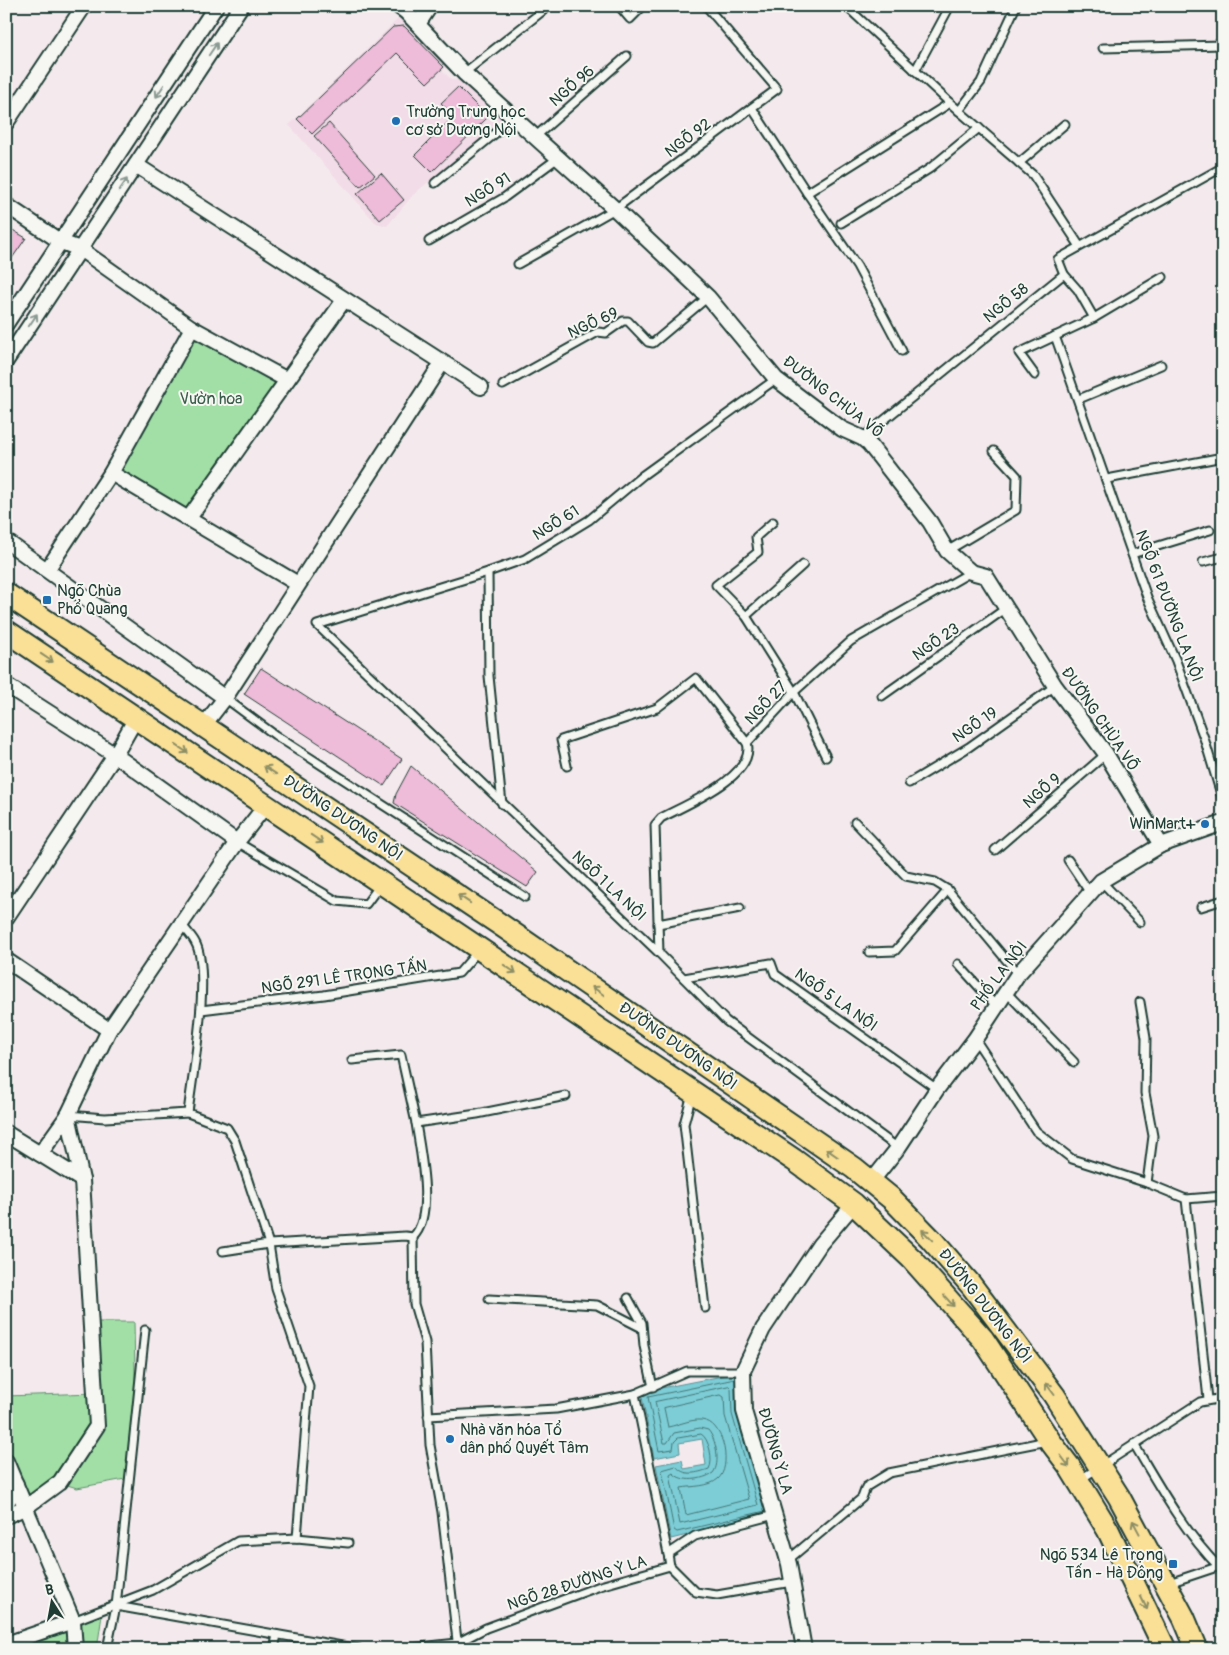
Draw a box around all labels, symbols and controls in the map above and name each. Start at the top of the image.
one-way arrow [208,42,218,56]
street label: NGÕ 96 [545,61,599,111]
one-way arrow [155,83,165,97]
place label: Trường Trung học cơ sở Dương Nội [406,102,526,140]
street label: NGÕ 92 [661,114,715,162]
marker: Trường Trung học cơ sở Dương Nội [390,115,402,127]
street label: NGÕ 91 [461,168,515,212]
one-way arrow [118,178,128,192]
street label: NGÕ 58 [979,279,1033,327]
street label: NGÕ 69 [565,303,621,343]
one-way arrow [28,313,38,327]
street label: ĐƯỜNG CHÙA VÕ [779,351,887,443]
park label: Vườn hoa [180,389,243,409]
street label: NGÕ 61 [529,501,583,545]
street label: NGÕ 61 ĐƯỜNG LA NỘI [1131,527,1208,685]
place label: Ngõ Chùa Phổ Quang [57,581,127,619]
marker: Ngõ Chùa Phổ Quang [41,594,53,606]
street label: NGÕ 23 [909,619,964,665]
one-way arrow [39,653,53,663]
street label: ĐƯỜNG CHÙA VÕ [1057,663,1143,775]
street label: NGÕ 27 [741,676,792,729]
street label: NGÕ 19 [949,703,1001,747]
one-way arrow [174,744,188,754]
one-way arrow [264,765,278,775]
street label: NGÕ 9 [1019,769,1065,813]
street label: ĐƯỜNG DƯƠNG NỘI [279,770,407,865]
place label: WinMart+ [1129,814,1196,834]
marker: WinMart+ [1199,818,1211,830]
one-way arrow [309,834,323,844]
street label: NGÕ 1 LA NỘI [568,846,651,926]
one-way arrow [457,894,471,904]
street label: PHỐ LA NỘI [964,935,1032,1015]
street label: NGÕ 291 LÊ TRỌNG TẤN [260,953,428,999]
street label: NGÕ 5 LA NỘI [791,963,882,1036]
one-way arrow [502,964,516,974]
one-way arrow [591,986,605,996]
street label: ĐƯỜNG DƯƠNG NỘI [615,997,742,1094]
one-way arrow [825,1148,839,1158]
one-way arrow [921,1229,933,1241]
street label: ĐƯỜNG DƯƠNG NỘI [934,1244,1037,1367]
one-way arrow [944,1295,955,1308]
one-way arrow [1045,1382,1055,1396]
street label: ĐƯỜNG Ỷ LA [753,1405,797,1497]
place label: Nhà văn hóa Tổ dân phố Quyết Tâm [460,1420,589,1458]
marker: Nhà văn hóa Tổ dân phố Quyết Tâm [444,1433,456,1445]
one-way arrow [1060,1454,1071,1467]
one-way arrow [1130,1521,1140,1535]
place label: Ngõ 534 Lê Trọng Tấn - Hà Đông [1040,1545,1163,1583]
street label: NGÕ 28 ĐƯỜNG Ỷ LA [505,1551,649,1615]
marker: Ngõ 534 Lê Trọng Tấn - Hà Đông [1167,1558,1179,1570]
north arrow [28,1578,78,1628]
text: B [44,1581,55,1599]
one-way arrow [1139,1595,1149,1610]

